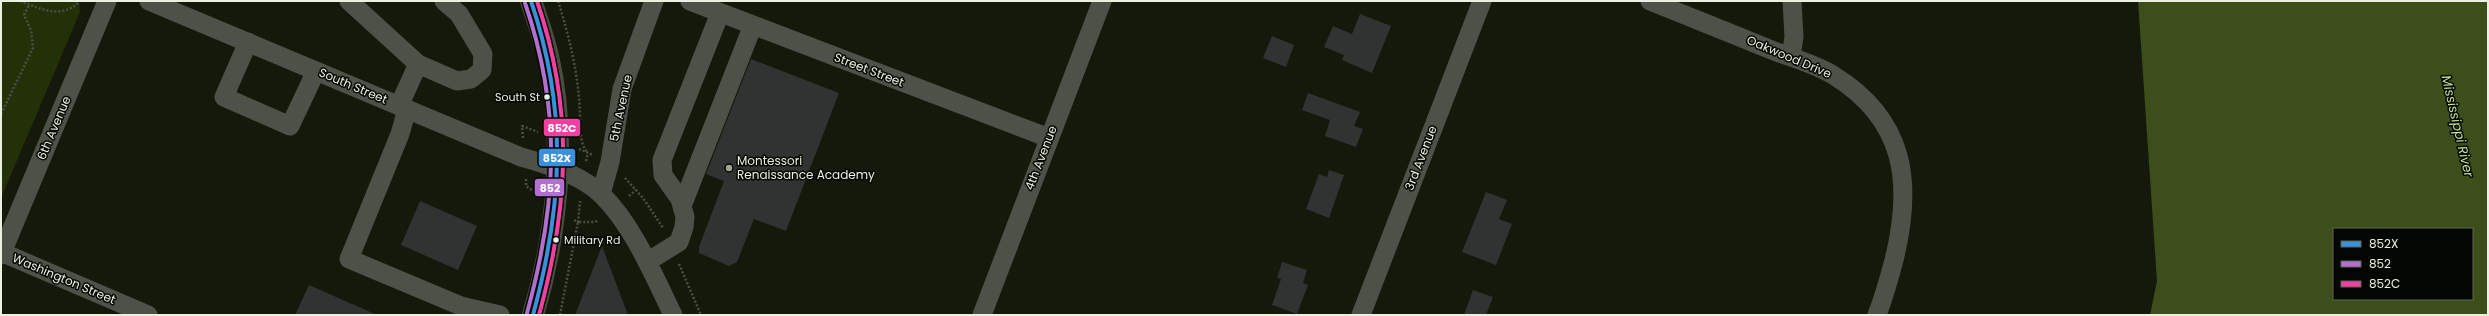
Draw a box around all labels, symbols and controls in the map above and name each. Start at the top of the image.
street label: Oakwood Drive [1744,31,1834,82]
street label: Street Street [832,48,907,91]
street label: South Street [316,63,390,108]
street label: 5th Avenue [605,73,636,143]
water label: Mississippi River [2437,73,2479,180]
place label: South St [495,89,540,105]
marker: South St [542,92,552,102]
street label: 6th Avenue [32,93,75,162]
line badge: 852C [543,118,581,137]
text: 852C [548,120,576,136]
street label: 4th Avenue [1020,123,1061,193]
street label: 3rd Avenue [1400,123,1441,193]
line badge: 852X [538,148,576,167]
text: 852X [543,150,571,166]
place label: Montessori Renaissance Academy [737,152,875,183]
marker: Montessori Renaissance Academy [724,163,734,173]
line badge: 852 [534,178,565,197]
text: 852 [540,180,560,196]
legend [2333,228,2473,300]
place label: Military Rd [564,232,620,248]
marker: Military Rd [551,235,561,245]
text: 852X [2369,235,2398,252]
street label: Washington Street [10,249,118,308]
text: 852 [2369,255,2391,272]
text: 852C [2369,275,2400,292]

